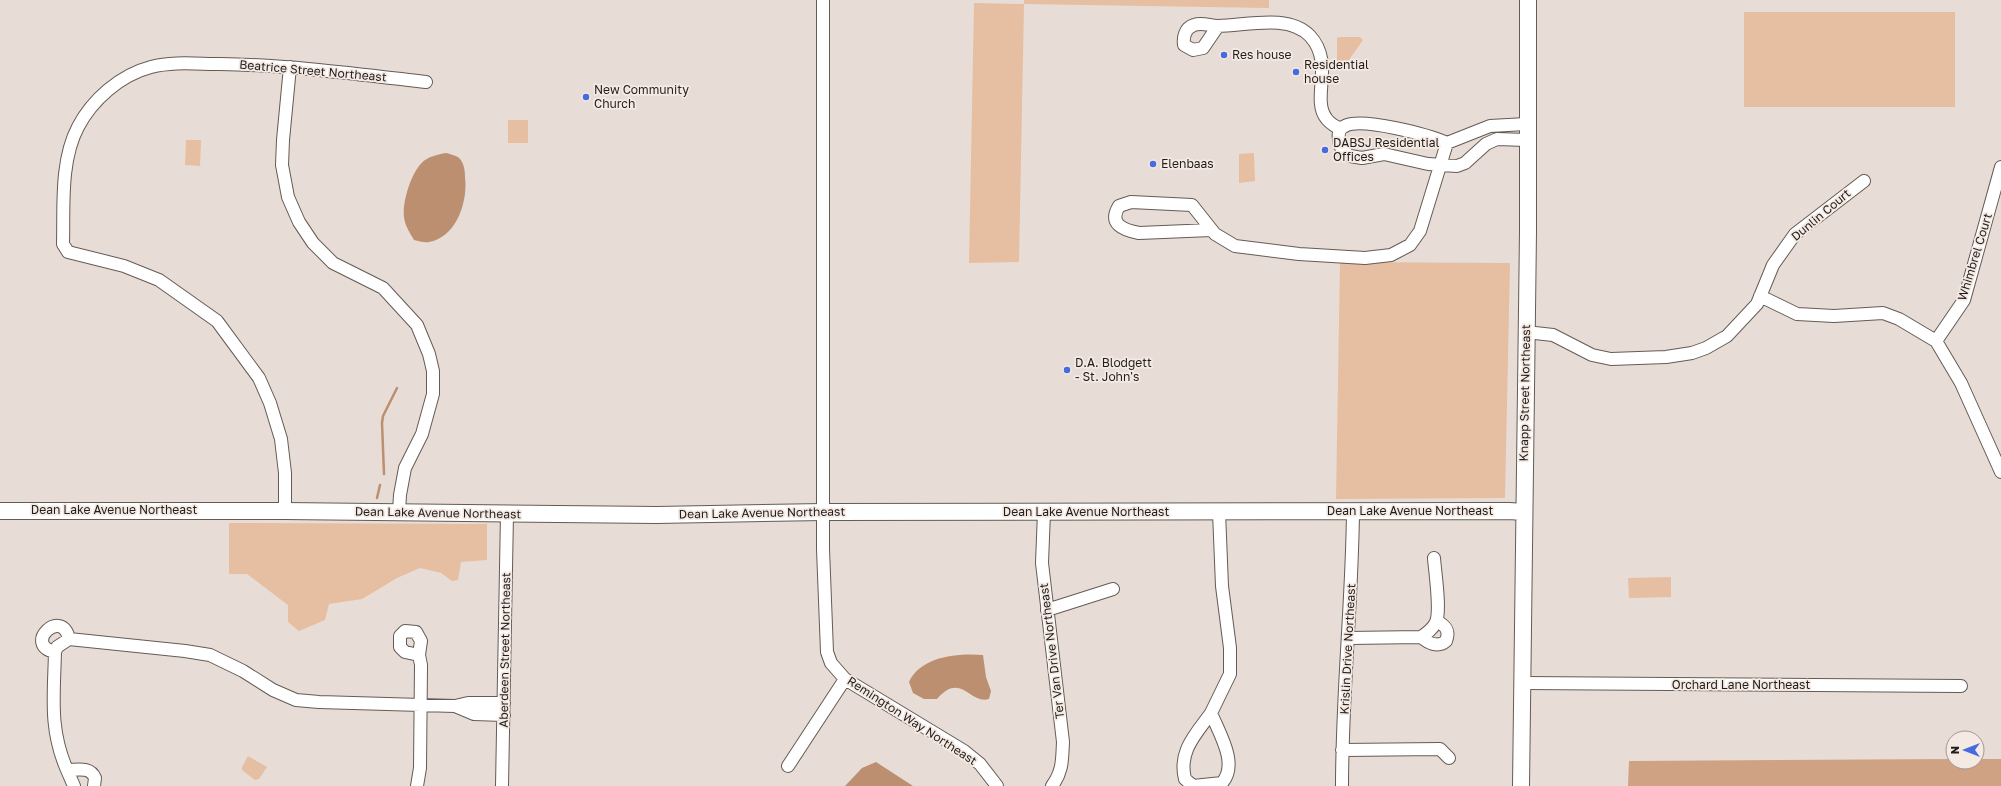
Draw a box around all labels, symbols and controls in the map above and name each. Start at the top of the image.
place label: Res house [1232,47,1292,62]
marker: Res house [1219,50,1229,60]
street label: Beatrice Street Northeast [239,57,387,84]
place label: Residential house [1304,57,1369,86]
marker: Residential house [1291,67,1301,77]
place label: New Community Church [594,82,689,111]
marker: New Community Church [581,92,591,102]
place label: DABSJ Residential Offices [1333,135,1440,164]
marker: DABSJ Residential Offices [1320,145,1330,155]
place label: Elenbaas [1161,156,1214,171]
marker: Elenbaas [1148,159,1158,169]
street label: Dunlin Court [1788,185,1854,244]
street label: Whimbrel Court [1954,211,1995,302]
street label: Knapp Street Northeast [1516,324,1533,462]
place label: D.A. Blodgett - St. John's [1075,355,1152,384]
marker: D.A. Blodgett - St. John's [1062,365,1072,375]
street label: Dean Lake Avenue Northeast [31,502,197,517]
street label: Dean Lake Avenue Northeast [1327,503,1493,518]
street label: Dean Lake Avenue Northeast [355,504,522,521]
street label: Dean Lake Avenue Northeast [679,504,846,521]
street label: Dean Lake Avenue Northeast [1003,504,1169,519]
street label: Aberdeen Street Northeast [496,572,513,728]
street label: Ter Van Drive Northeast [1036,582,1067,720]
street label: Krislin Drive Northeast [1337,583,1358,715]
street label: Remington Way Northeast [845,673,980,768]
street label: Orchard Lane Northeast [1672,677,1810,692]
north arrow [1945,730,1985,770]
text: N [1948,746,1961,754]

